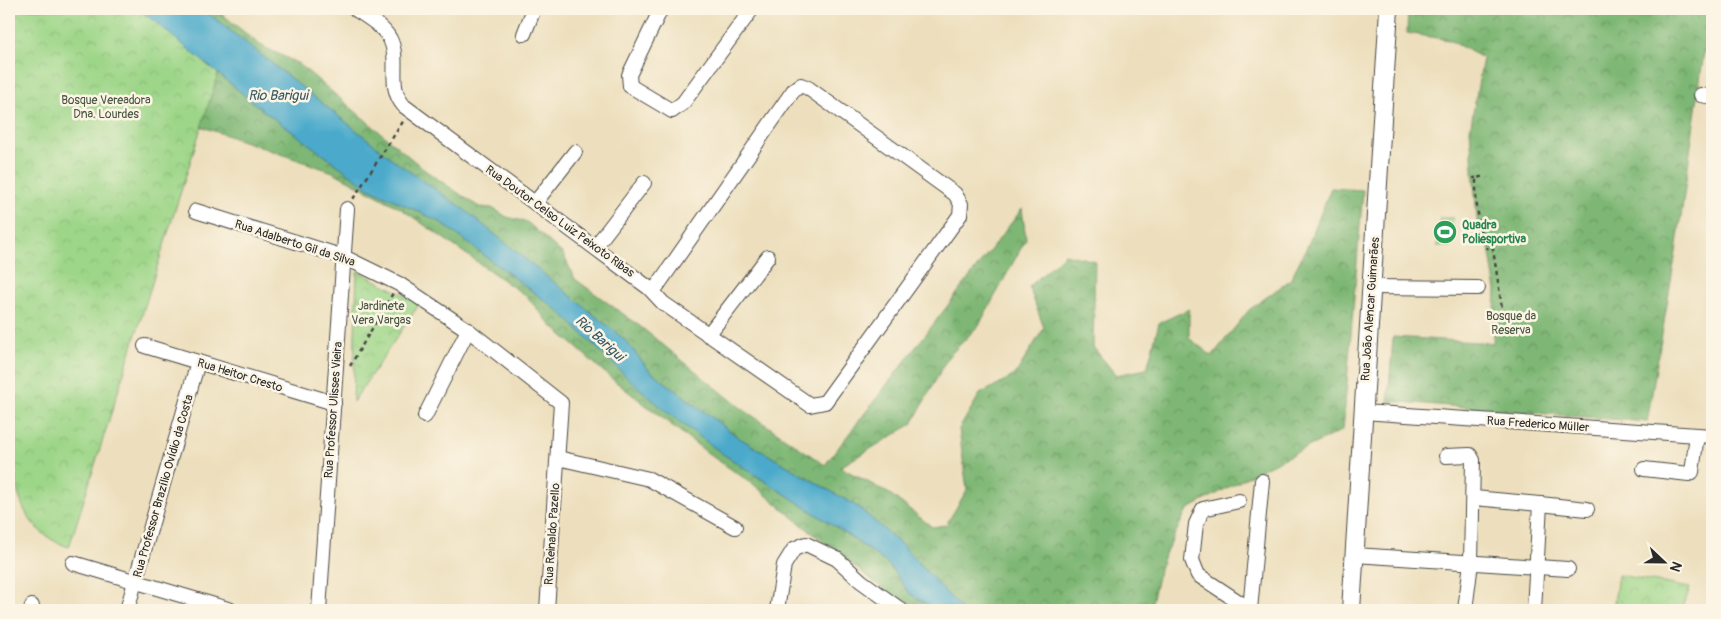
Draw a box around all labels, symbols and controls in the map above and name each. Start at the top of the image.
water label: Rio Barigui [248,87,310,104]
park label: Bosque Vereadora Dna. Lourdes [61,93,151,122]
street label: Rua Doutor Celso Luiz Peixoto Ribas [482,162,638,281]
street label: Rua Adalberto Gil da Silva [233,217,357,270]
place label: Quadra Poliesportiva [1462,218,1526,247]
sports icon: Quadra Poliesportiva [1432,219,1458,245]
street label: Rua João Alencar Guimarães [1358,236,1383,381]
park label: Jardinete Vera Vargas [351,299,411,328]
park label: Bosque da Reserva [1486,309,1537,338]
water label: Rio Barigui [572,312,629,366]
street label: Rua Professor Ulisses Vieira [321,341,346,479]
street label: Rua Heitor Cresto [195,355,285,396]
street label: Rua Professor Brazílio Ovídio da Costa [130,393,197,579]
street label: Rua Frederico Müller [1486,413,1590,436]
street label: Rua Reinaldo Pazello [541,482,564,585]
north arrow [1638,536,1688,586]
text: N [1666,559,1685,574]

